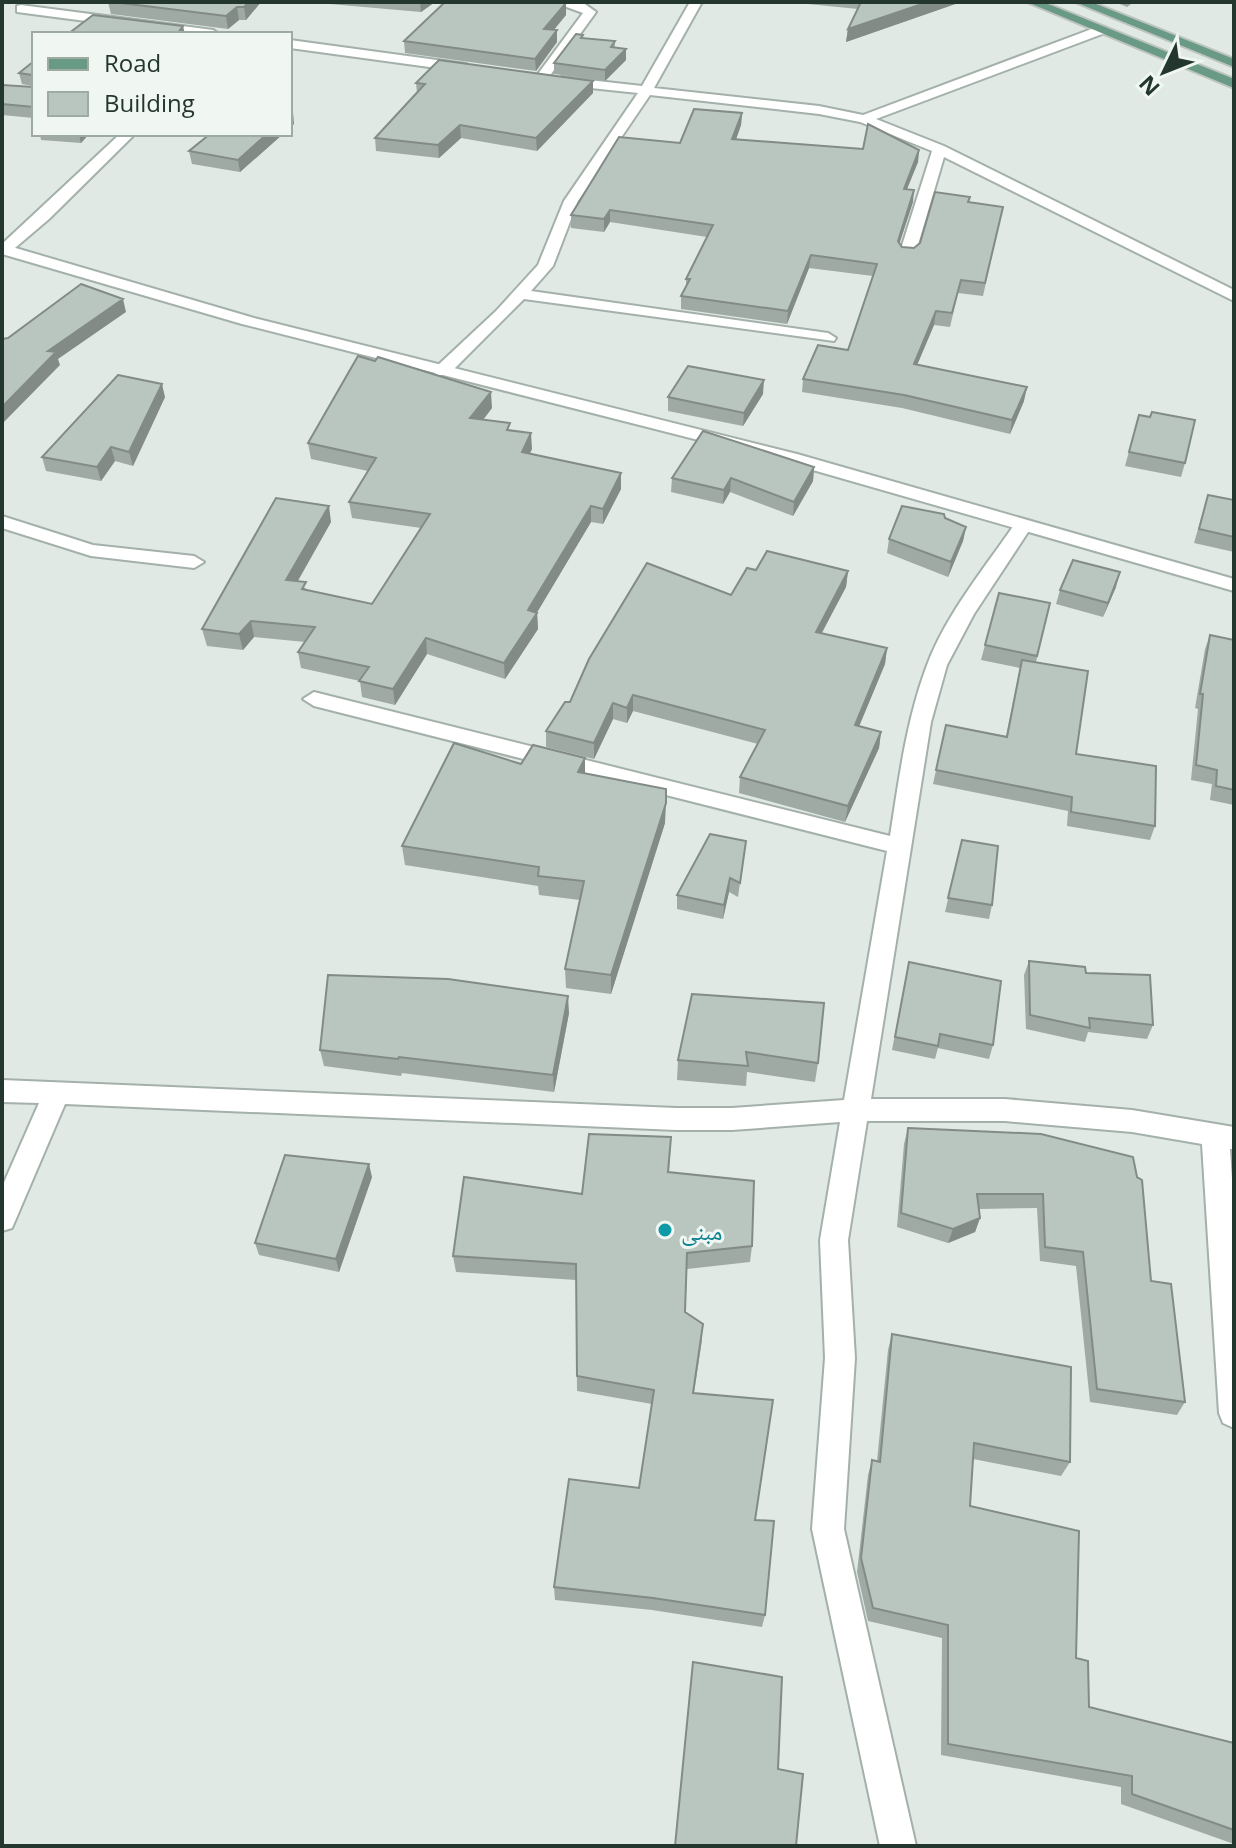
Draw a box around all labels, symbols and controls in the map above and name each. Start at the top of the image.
legend [32,32,292,136]
north arrow [1124,32,1204,112]
text: Road [104,46,161,79]
text: N [1132,70,1166,103]
text: Building [104,86,195,119]
place label: مبنى [681,1214,722,1247]
marker: مبنى [656,1221,674,1239]

